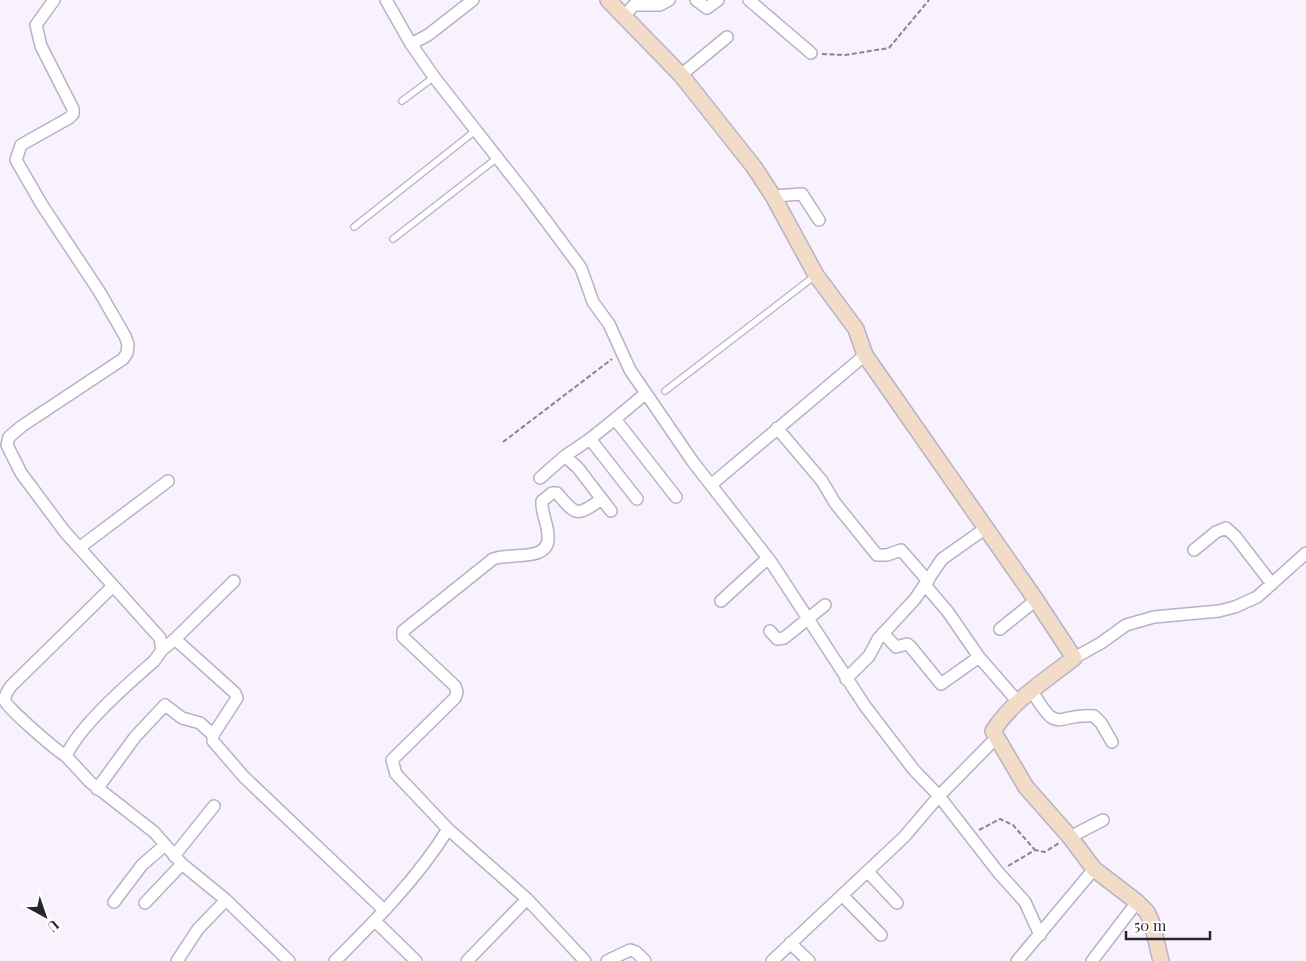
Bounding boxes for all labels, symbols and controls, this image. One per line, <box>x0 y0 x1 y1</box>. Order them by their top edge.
north arrow <box>20 891 70 941</box>
scale bar <box>1126 908 1210 940</box>
text: 50 m <box>1134 915 1167 935</box>
text: U <box>44 916 63 937</box>

